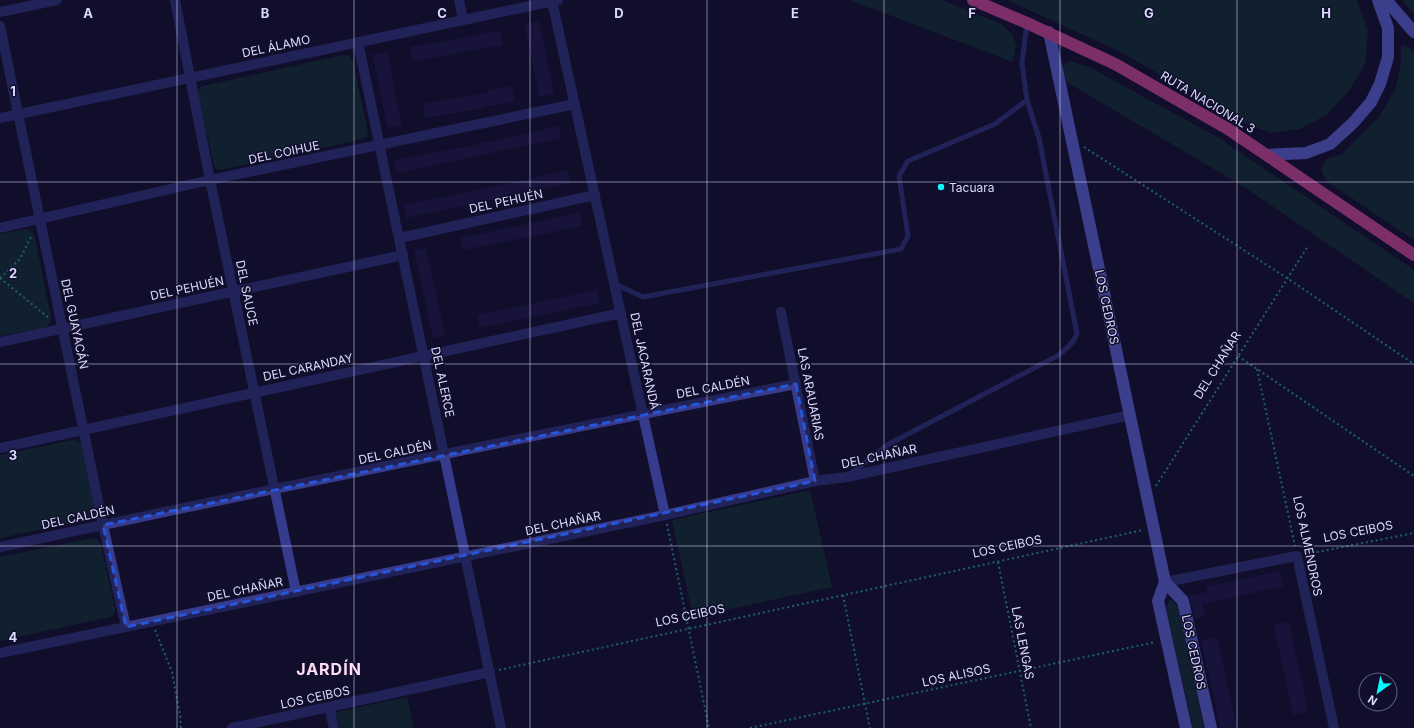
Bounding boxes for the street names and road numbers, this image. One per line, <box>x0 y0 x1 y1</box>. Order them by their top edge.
street label: DEL ÁLAMO <box>240 31 312 61</box>
street label: RUTA NACIONAL 3 <box>1158 68 1258 136</box>
street label: DEL COIHUE <box>247 137 321 167</box>
street label: DEL PEHUÉN <box>468 186 544 216</box>
street label: DEL SAUCE <box>233 259 261 327</box>
street label: LOS CEDROS <box>1092 268 1122 346</box>
street label: DEL PEHUÉN <box>149 273 225 303</box>
street label: DEL GUAYACÁN <box>58 277 92 371</box>
street label: DEL JACARANDÁ <box>627 311 663 411</box>
street label: DEL CHAÑAR <box>1190 328 1244 402</box>
street label: DEL ALERCE <box>428 345 458 419</box>
street label: LAS ARAUARIAS <box>795 346 827 442</box>
street label: DEL CARANDAY <box>262 350 354 384</box>
street label: DEL CALDÉN <box>675 373 751 401</box>
street label: DEL CALDÉN <box>357 437 433 467</box>
street label: DEL CHAÑAR <box>840 441 919 471</box>
street label: LOS ALMENDROS <box>1290 494 1326 598</box>
street label: DEL CALDÉN <box>40 502 116 532</box>
street label: DEL CHAÑAR <box>524 508 603 538</box>
street label: LOS CEIBOS <box>1322 517 1394 545</box>
street label: LOS CEIBOS <box>971 531 1043 561</box>
street label: DEL CHAÑAR <box>206 574 285 604</box>
street label: LOS CEIBOS <box>654 600 726 630</box>
street label: LAS LENGAS <box>1009 605 1037 681</box>
street label: LOS CEDROS <box>1179 613 1209 691</box>
street label: LOS ALISOS <box>920 660 992 690</box>
street label: LOS CEIBOS <box>279 682 351 712</box>

